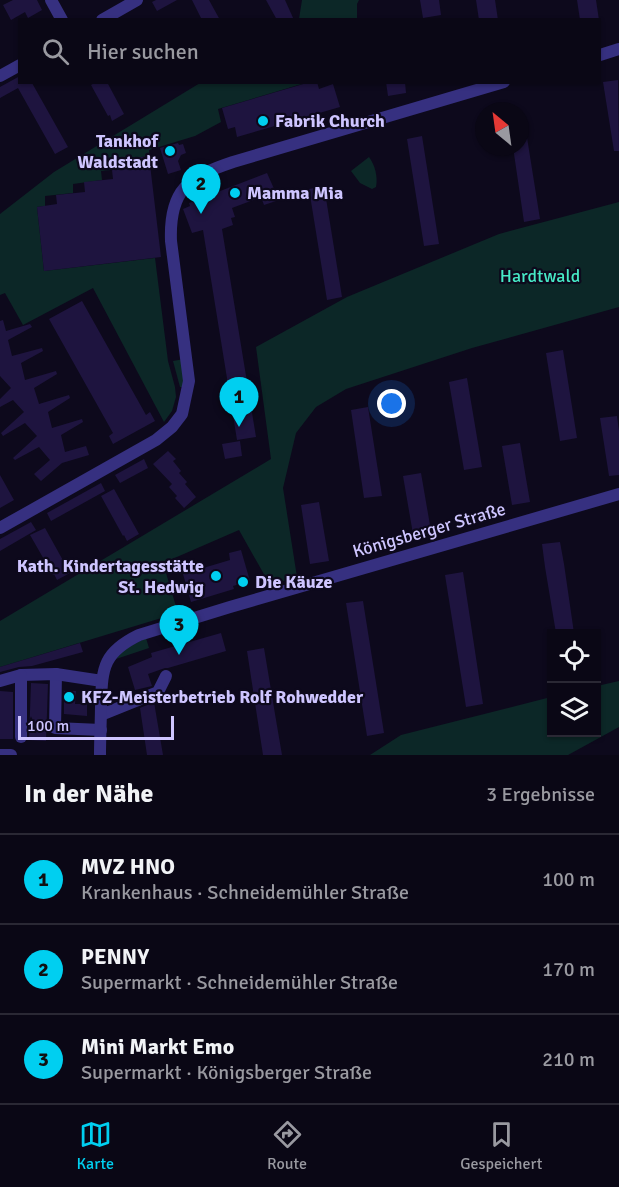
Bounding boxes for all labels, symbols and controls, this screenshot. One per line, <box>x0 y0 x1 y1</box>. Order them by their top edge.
search box <box>18 18 601 84</box>
icon: search <box>39 35 72 68</box>
text: Hier suchen <box>87 38 199 65</box>
north arrow <box>475 102 529 156</box>
place label: Fabrik Church <box>275 110 385 132</box>
marker: Fabrik Church <box>256 114 270 128</box>
place label: Tankhof Waldstadt <box>78 130 159 173</box>
marker: Tankhof Waldstadt <box>163 144 177 158</box>
pin: 2 <box>182 164 220 214</box>
place label: Mamma Mia <box>247 182 343 204</box>
marker: Mamma Mia <box>228 186 242 200</box>
park label: Hardtwald <box>500 265 580 287</box>
pin: 1 <box>220 378 258 427</box>
your location <box>377 389 406 418</box>
street label: Königsberger Straße <box>350 498 508 562</box>
place label: Kath. Kindertagesstätte St. Hedwig <box>17 555 204 598</box>
marker: Kath. Kindertagesstätte St. Hedwig <box>209 569 223 583</box>
place label: Die Käuze <box>255 571 332 593</box>
marker: Die Käuze <box>236 575 250 589</box>
pin: 3 <box>160 606 198 655</box>
map controls <box>547 629 601 737</box>
button: locate <box>547 629 601 683</box>
button: layers <box>547 683 601 737</box>
place label: KFZ-Meisterbetrieb Rolf Rohwedder <box>81 686 364 708</box>
marker: KFZ-Meisterbetrieb Rolf Rohwedder <box>62 690 76 704</box>
scale bar <box>18 713 174 740</box>
text: 100 m <box>27 716 69 736</box>
text: In der Nähe <box>24 778 154 810</box>
text: 3 Ergebnisse <box>486 782 595 807</box>
text: MVZ HNO <box>81 853 175 880</box>
text: 1 <box>38 867 49 892</box>
text: 100 m <box>542 867 595 892</box>
text: Krankenhaus · Schneidemühler Straße <box>81 880 409 905</box>
text: PENNY <box>81 943 149 970</box>
text: 2 <box>38 957 49 982</box>
text: 170 m <box>542 957 595 982</box>
text: Supermarkt · Schneidemühler Straße <box>81 970 398 995</box>
text: Mini Markt Emo <box>81 1033 234 1060</box>
text: 3 <box>38 1047 49 1072</box>
text: 210 m <box>542 1047 595 1072</box>
text: Supermarkt · Königsberger Straße <box>81 1060 372 1085</box>
tab: Karte <box>77 1118 114 1174</box>
tab: Route <box>267 1118 307 1174</box>
tab: Gespeichert <box>460 1118 542 1174</box>

